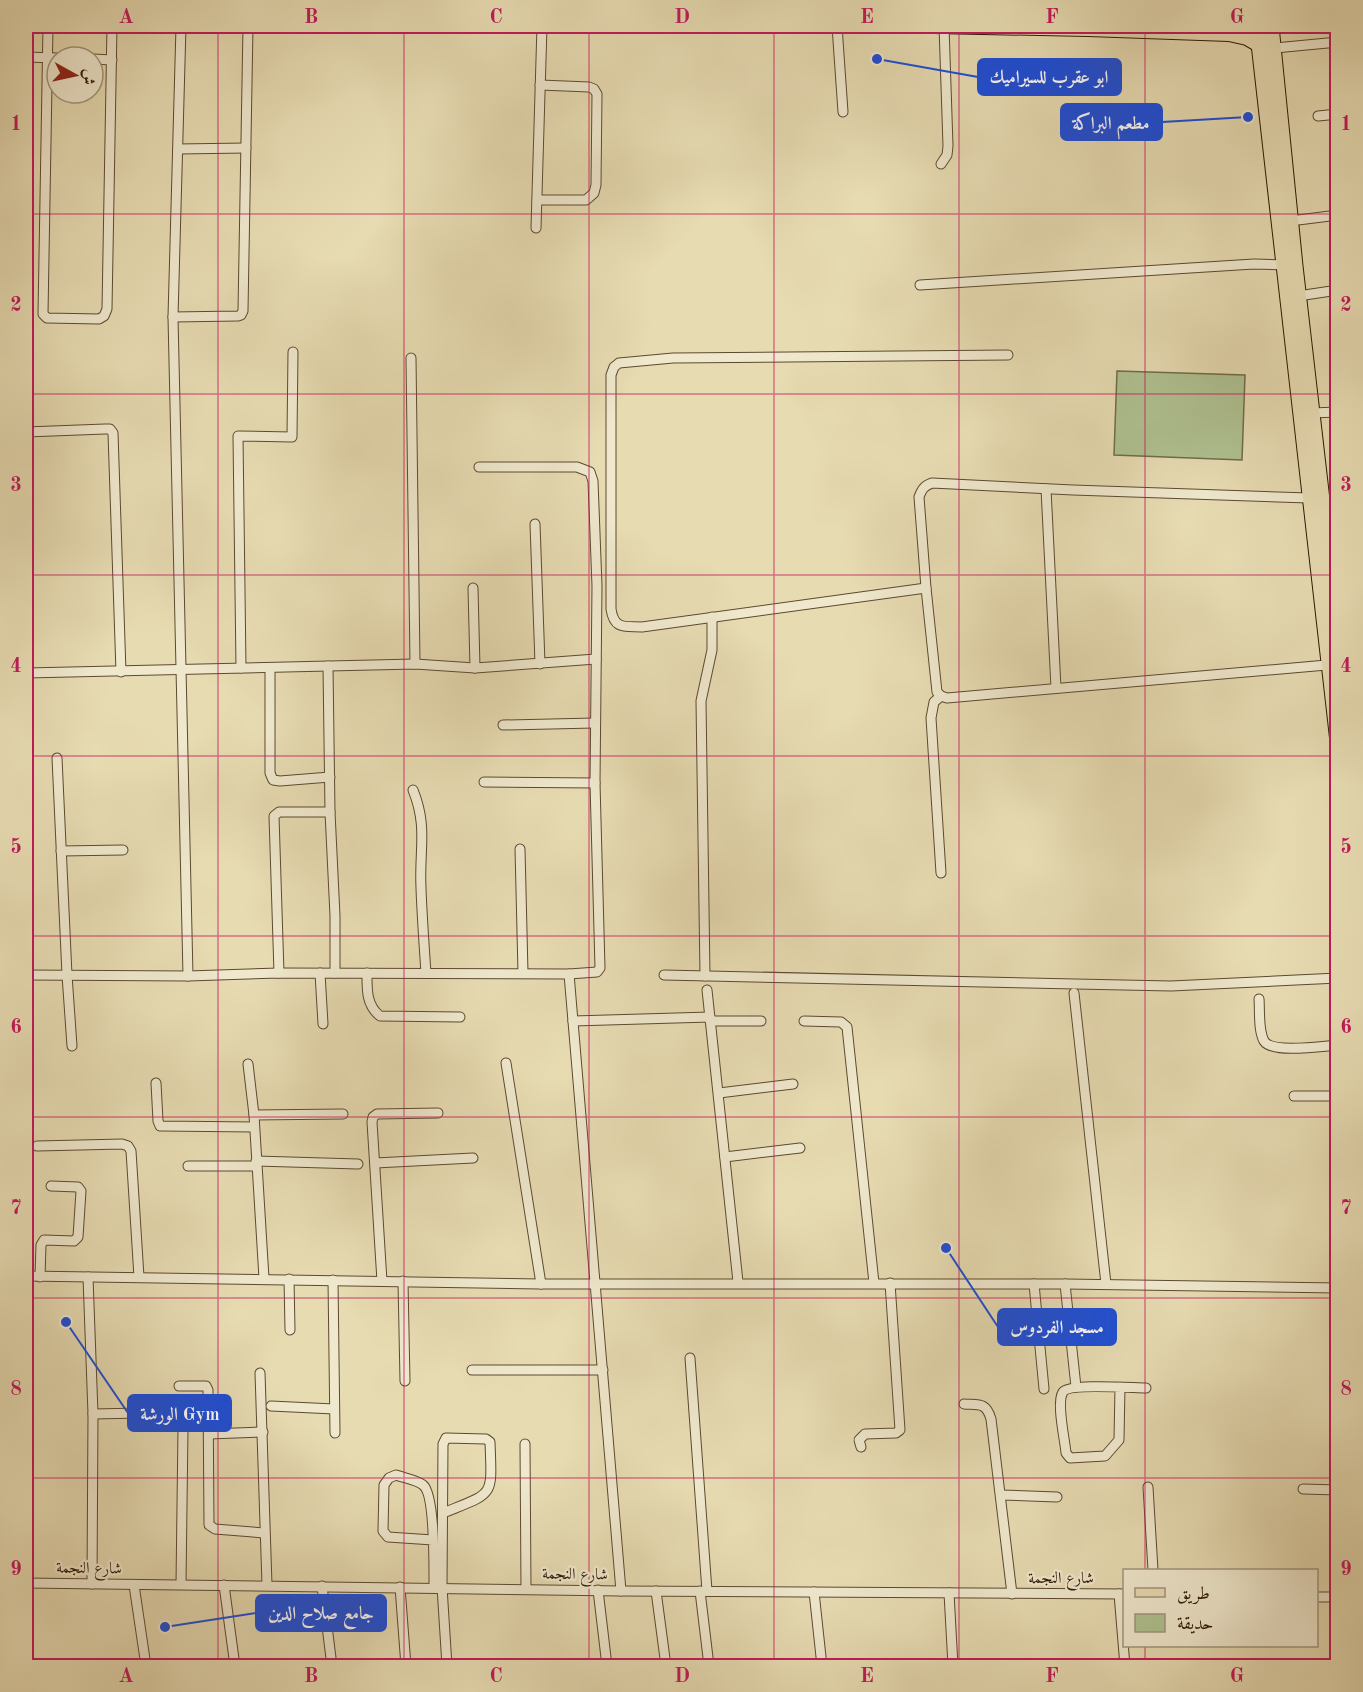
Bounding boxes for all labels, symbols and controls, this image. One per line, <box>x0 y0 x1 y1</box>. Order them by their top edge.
text: A <box>118 8 134 28</box>
text: B <box>304 8 318 28</box>
text: C <box>489 8 503 28</box>
text: D <box>674 8 690 28</box>
text: E <box>860 8 874 28</box>
text: F <box>1045 8 1059 28</box>
text: G <box>1230 8 1244 28</box>
north arrow <box>45 45 105 105</box>
callout: ابو عقرب للسيراميك <box>978 59 1121 95</box>
text: ش <box>79 68 97 86</box>
text: ابو عقرب للسيراميك <box>990 69 1108 89</box>
callout: مطعم البراكة <box>1061 104 1162 140</box>
text: مطعم البراكة <box>1072 112 1149 140</box>
text: 1 <box>10 115 22 135</box>
text: 1 <box>1340 115 1352 135</box>
text: 2 <box>10 296 22 316</box>
text: 2 <box>1340 296 1352 316</box>
text: 3 <box>10 476 22 496</box>
text: 3 <box>1340 476 1352 496</box>
text: 4 <box>10 657 22 677</box>
text: 4 <box>1340 657 1352 677</box>
text: 5 <box>10 837 22 858</box>
text: 5 <box>1340 837 1352 858</box>
text: 6 <box>10 1018 22 1038</box>
text: 6 <box>1340 1018 1352 1038</box>
text: 7 <box>10 1199 22 1219</box>
text: 7 <box>1340 1199 1352 1219</box>
callout: مسجد الفردوس <box>998 1309 1116 1345</box>
text: مسجد الفردوس <box>1010 1319 1104 1339</box>
text: 8 <box>10 1380 22 1400</box>
text: 8 <box>1340 1380 1352 1400</box>
callout: الورشة Gym <box>128 1395 231 1431</box>
text: الورشة Gym <box>140 1406 220 1425</box>
text: 9 <box>10 1560 22 1580</box>
street label: شارع النجمة <box>56 1560 122 1582</box>
text: 9 <box>1340 1560 1352 1580</box>
street label: شارع النجمة <box>542 1566 608 1588</box>
legend <box>1123 1569 1318 1647</box>
street label: شارع النجمة <box>1028 1571 1094 1591</box>
text: طريق <box>1177 1585 1210 1605</box>
callout: جامع صلاح الدين <box>256 1595 386 1631</box>
text: جامع صلاح الدين <box>268 1605 374 1630</box>
text: حديقة <box>1177 1615 1213 1634</box>
text: A <box>118 1667 134 1687</box>
text: B <box>304 1667 318 1687</box>
text: C <box>489 1667 503 1687</box>
text: D <box>674 1667 690 1687</box>
text: E <box>860 1667 874 1687</box>
text: F <box>1045 1667 1059 1687</box>
text: G <box>1230 1667 1244 1687</box>

